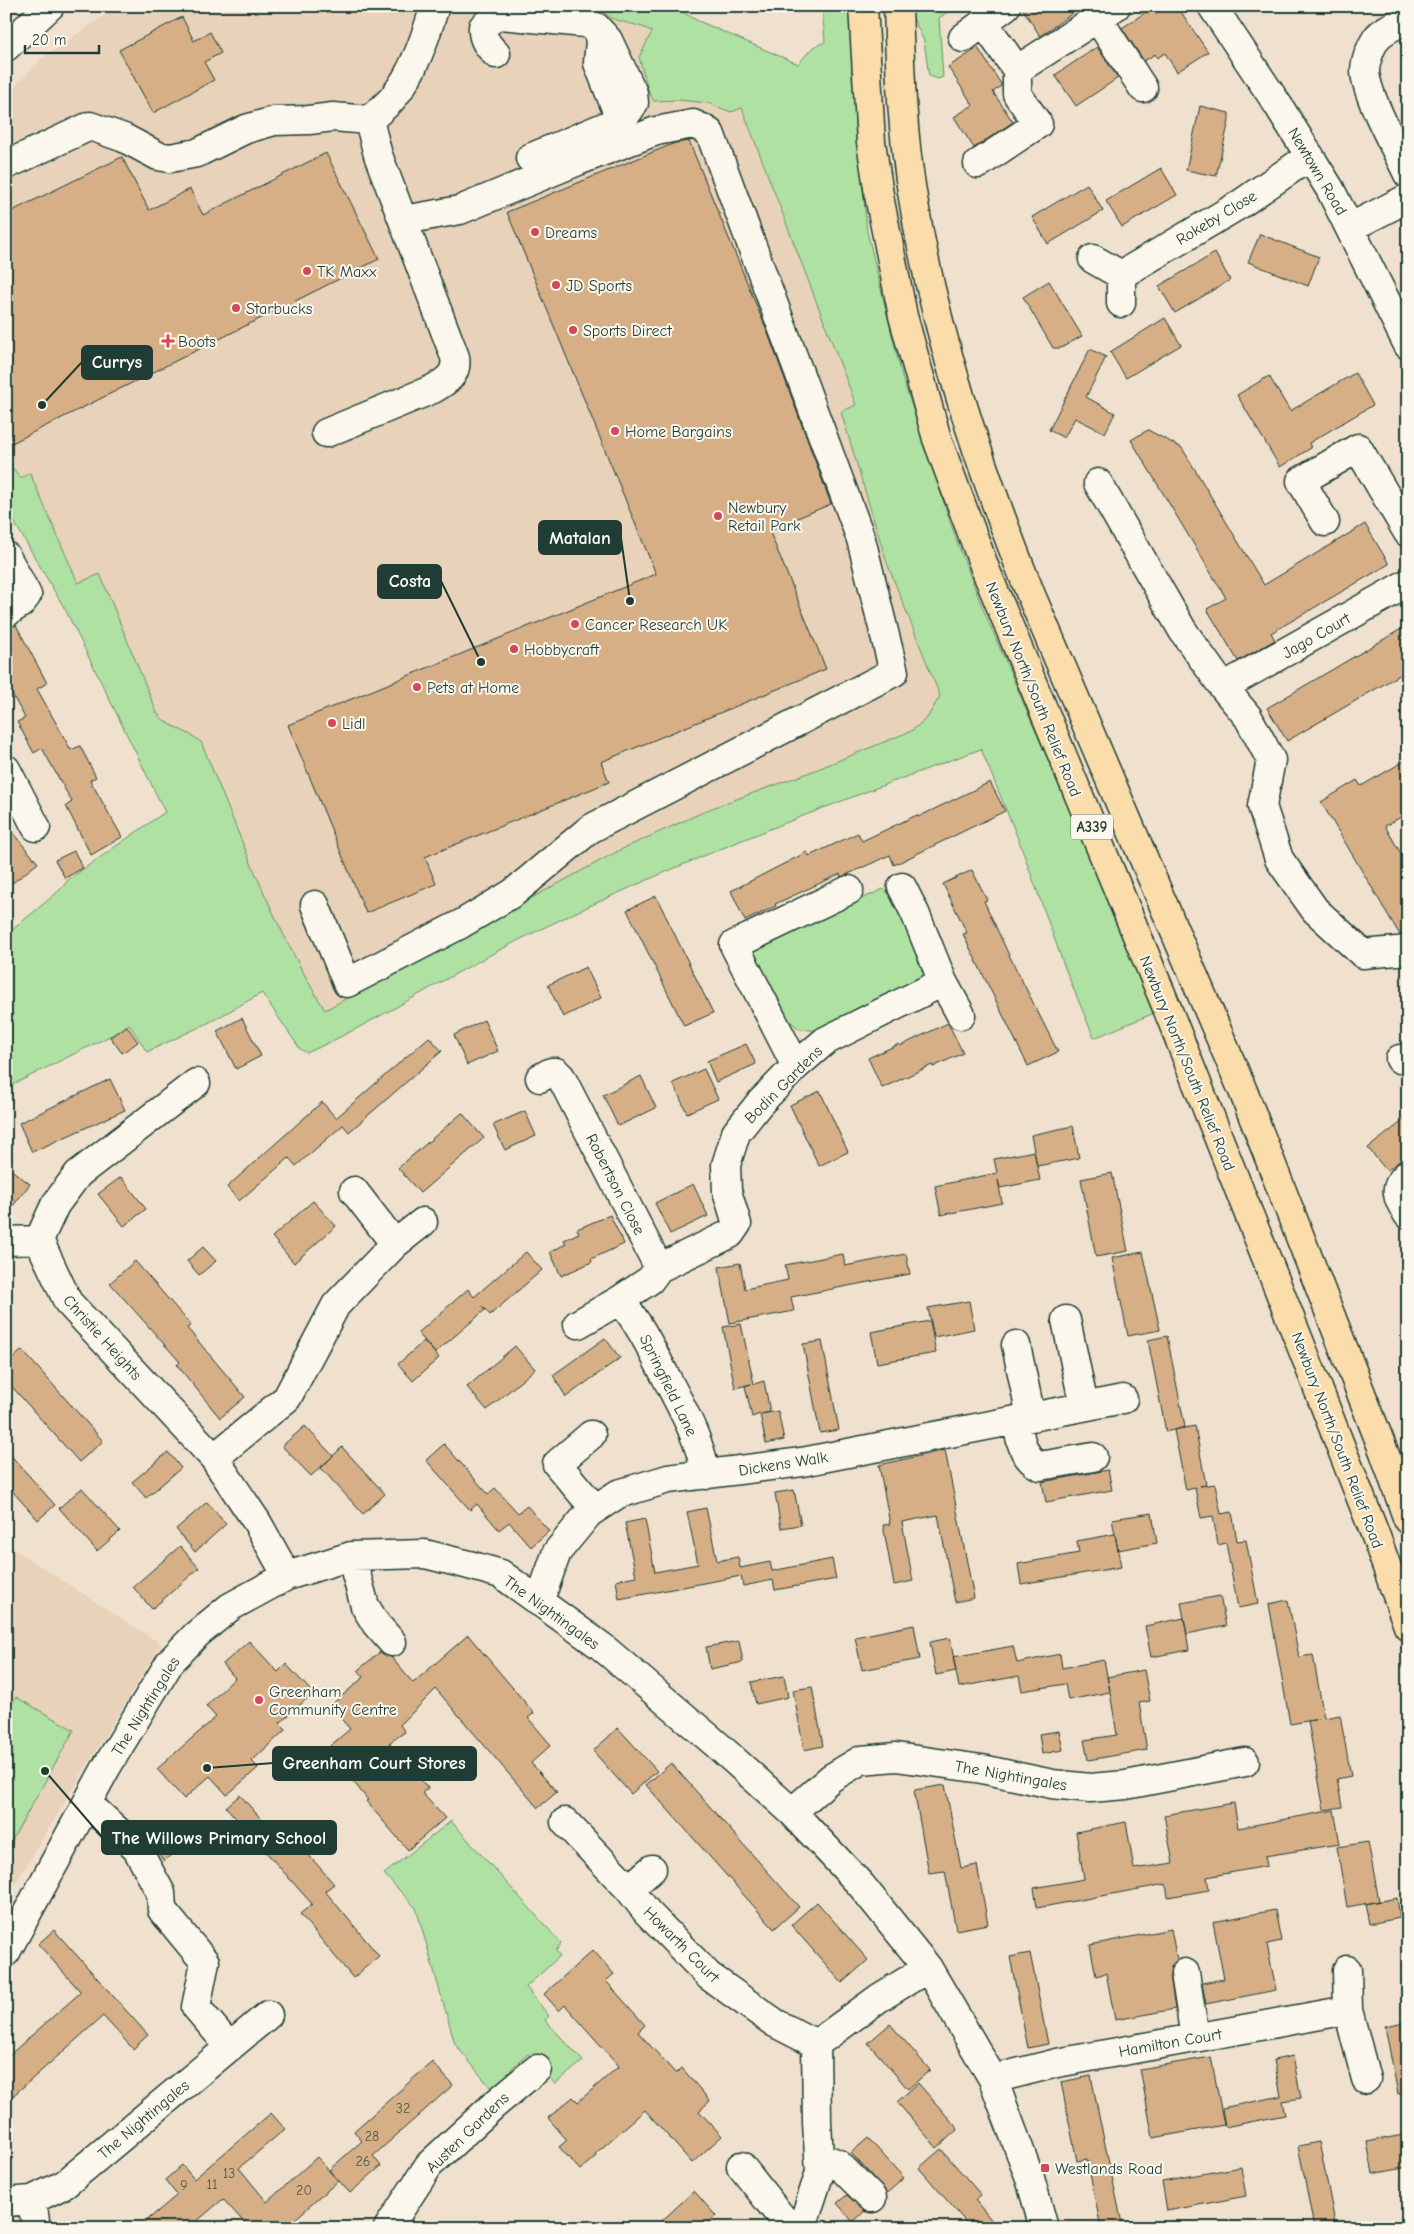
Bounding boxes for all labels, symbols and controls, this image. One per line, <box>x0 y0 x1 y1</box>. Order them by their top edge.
scale bar <box>25 22 99 54</box>
text: 20 m <box>32 31 66 49</box>
street label: Newtown Road <box>1284 125 1350 219</box>
street label: Rokeby Close <box>1173 187 1260 249</box>
place label: Dreams <box>545 224 598 242</box>
marker: Dreams <box>529 226 541 238</box>
place label: TK Maxx <box>317 263 377 281</box>
marker: TK Maxx <box>301 265 313 277</box>
place label: JD Sports <box>566 277 632 295</box>
marker: JD Sports <box>550 279 562 291</box>
place label: Starbucks <box>246 300 313 318</box>
marker: Starbucks <box>230 302 242 314</box>
place label: Sports Direct <box>583 322 672 340</box>
marker: Sports Direct <box>567 324 579 336</box>
place label: Boots <box>178 333 216 351</box>
marker: Boots <box>162 335 174 347</box>
callout: Currys <box>82 346 152 379</box>
text: Currys <box>92 352 143 373</box>
place label: Home Bargains <box>625 423 732 441</box>
marker: Home Bargains <box>609 425 621 437</box>
place label: Newbury Retail Park <box>728 499 801 535</box>
marker: Newbury Retail Park <box>712 510 724 522</box>
callout: Matalan <box>539 521 621 554</box>
text: Matalan <box>549 528 611 549</box>
callout: Costa <box>378 565 441 598</box>
text: Costa <box>389 571 431 592</box>
street label: Newbury North/South Relief Road <box>982 579 1085 799</box>
street label: Jago Court <box>1279 609 1354 662</box>
place label: Cancer Research UK <box>585 616 727 634</box>
marker: Cancer Research UK <box>569 618 581 630</box>
place label: Hobbycraft <box>524 641 599 659</box>
marker: Hobbycraft <box>508 643 520 655</box>
place label: Pets at Home <box>427 679 519 697</box>
marker: Pets at Home <box>411 681 423 693</box>
place label: Lidl <box>342 715 366 733</box>
marker: Lidl <box>326 717 338 729</box>
road number: A339 <box>1071 814 1113 840</box>
street label: Newbury North/South Relief Road <box>1136 953 1239 1173</box>
street label: Bodin Gardens <box>741 1042 826 1127</box>
street label: Robertson Close <box>582 1131 648 1238</box>
street label: Christie Heights <box>59 1291 145 1384</box>
street label: Newbury North/South Relief Road <box>1287 1330 1387 1551</box>
street label: Springfield Lane <box>636 1332 701 1439</box>
street label: Dickens Walk <box>737 1448 829 1480</box>
street label: The Nightingales <box>500 1572 603 1654</box>
street label: The Nightingales <box>108 1653 184 1759</box>
place label: Greenham Community Centre <box>269 1683 397 1719</box>
marker: Greenham Community Centre <box>253 1694 265 1706</box>
callout: Greenham Court Stores <box>273 1747 476 1780</box>
text: Greenham Court Stores <box>282 1753 466 1774</box>
street label: The Nightingales <box>953 1757 1069 1795</box>
callout: The Willows Primary School <box>102 1821 336 1854</box>
text: The Willows Primary School <box>112 1828 326 1849</box>
street label: Howarth Court <box>640 1903 723 1987</box>
street label: Hamilton Court <box>1117 2025 1224 2061</box>
street label: The Nightingales <box>94 2076 193 2163</box>
street label: Austen Gardens <box>423 2088 513 2177</box>
house number: 32 <box>396 2100 410 2117</box>
house number: 28 <box>365 2128 379 2145</box>
house number: 26 <box>356 2153 370 2170</box>
place label: Westlands Road <box>1055 2160 1163 2178</box>
marker: Westlands Road <box>1039 2162 1051 2174</box>
house number: 13 <box>223 2165 235 2182</box>
house number: 11 <box>206 2176 218 2193</box>
house number: 9 <box>180 2177 188 2194</box>
house number: 20 <box>296 2182 312 2199</box>

